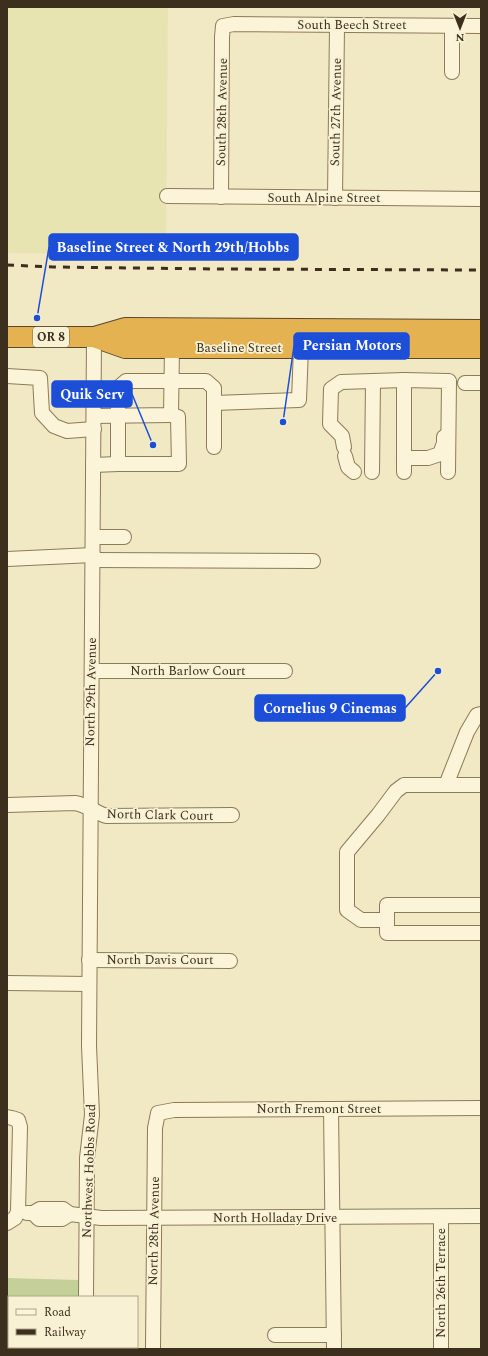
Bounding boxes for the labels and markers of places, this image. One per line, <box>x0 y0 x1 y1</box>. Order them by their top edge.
callout: Baseline Street & North 29th/Hobbs <box>49 234 298 260</box>
callout: Persian Motors <box>294 333 409 359</box>
callout: Quik Serv <box>52 381 132 407</box>
callout: Cornelius 9 Cinemas <box>255 695 405 721</box>

